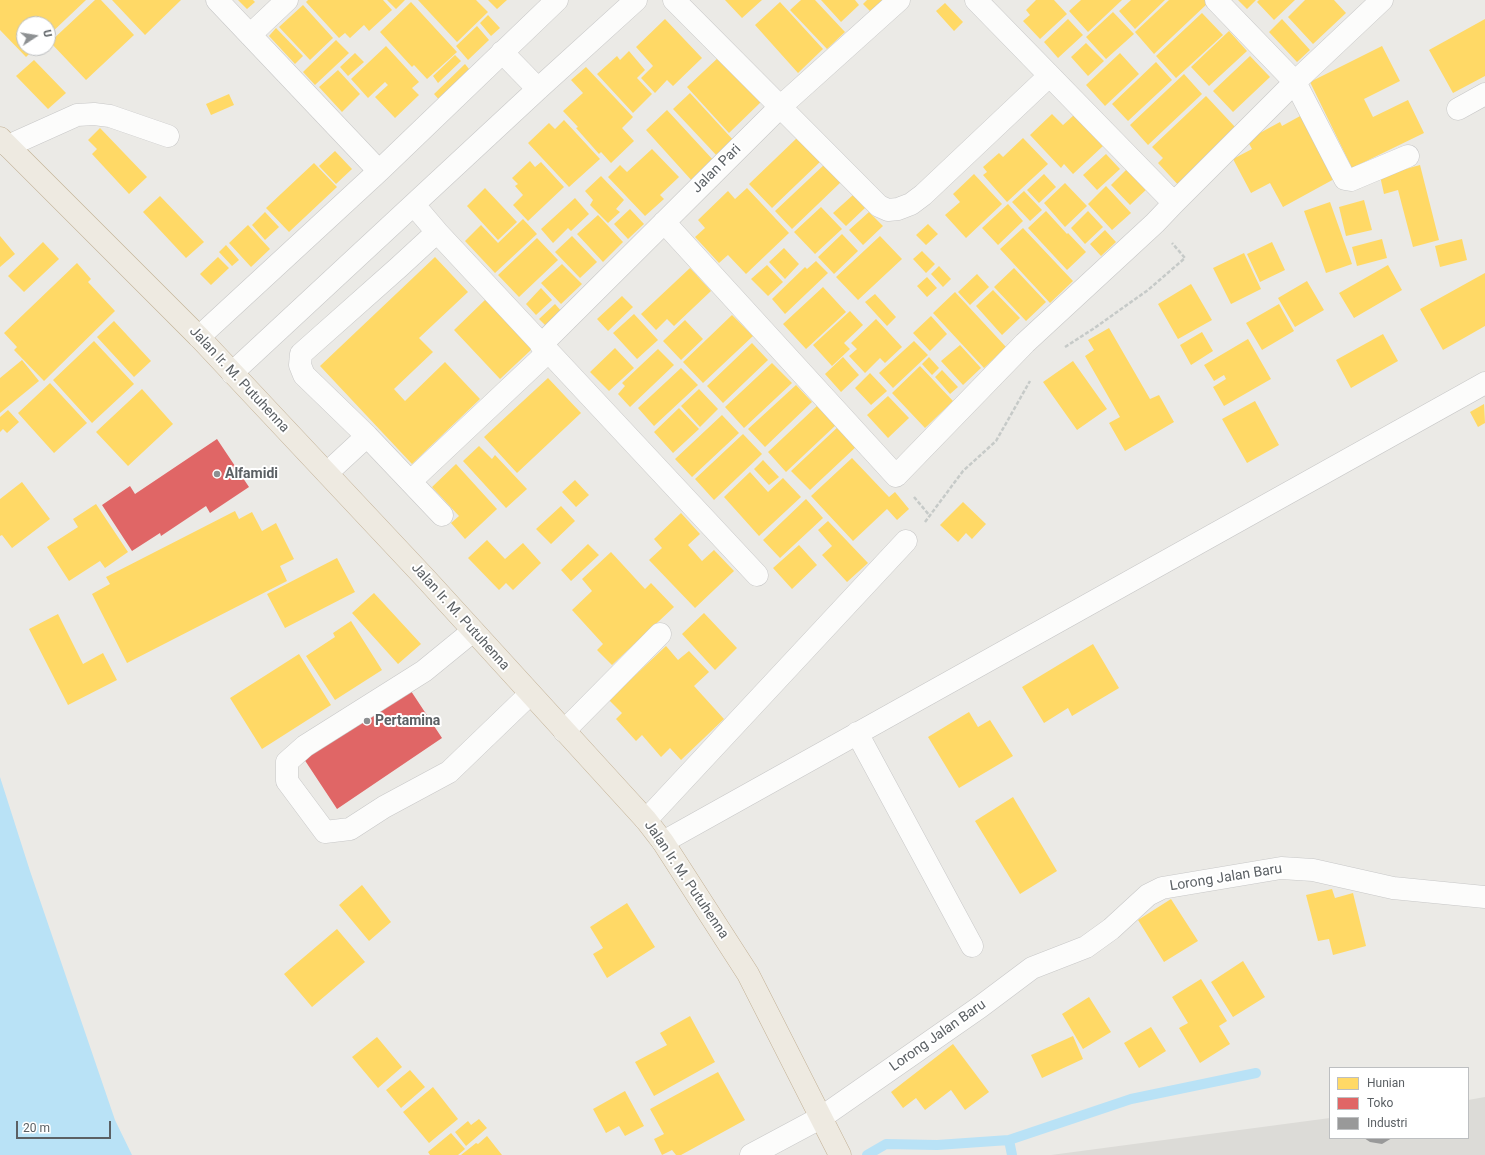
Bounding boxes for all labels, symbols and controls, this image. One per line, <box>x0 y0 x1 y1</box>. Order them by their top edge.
north arrow <box>16 16 56 56</box>
text: U <box>40 29 54 39</box>
street label: Jalan Pari <box>689 141 745 197</box>
street label: Jalan Ir. M. Putuhenna <box>185 323 293 437</box>
place label: Alfamidi <box>225 466 278 482</box>
marker: Alfamidi <box>212 469 222 479</box>
street label: Jalan Ir. M. Putuhenna <box>407 560 513 674</box>
place label: Pertamina <box>375 713 440 729</box>
marker: Pertamina <box>362 716 372 726</box>
street label: Jalan Ir. M. Putuhenna <box>640 818 732 942</box>
street label: Lorong Jalan Baru <box>1169 861 1283 895</box>
street label: Lorong Jalan Baru <box>887 997 989 1075</box>
legend <box>1329 1067 1469 1139</box>
text: Hunian <box>1367 1076 1405 1090</box>
text: Toko <box>1367 1096 1393 1110</box>
scale bar <box>18 1113 113 1139</box>
text: Industri <box>1367 1116 1407 1130</box>
text: 20 m <box>23 1121 50 1135</box>

